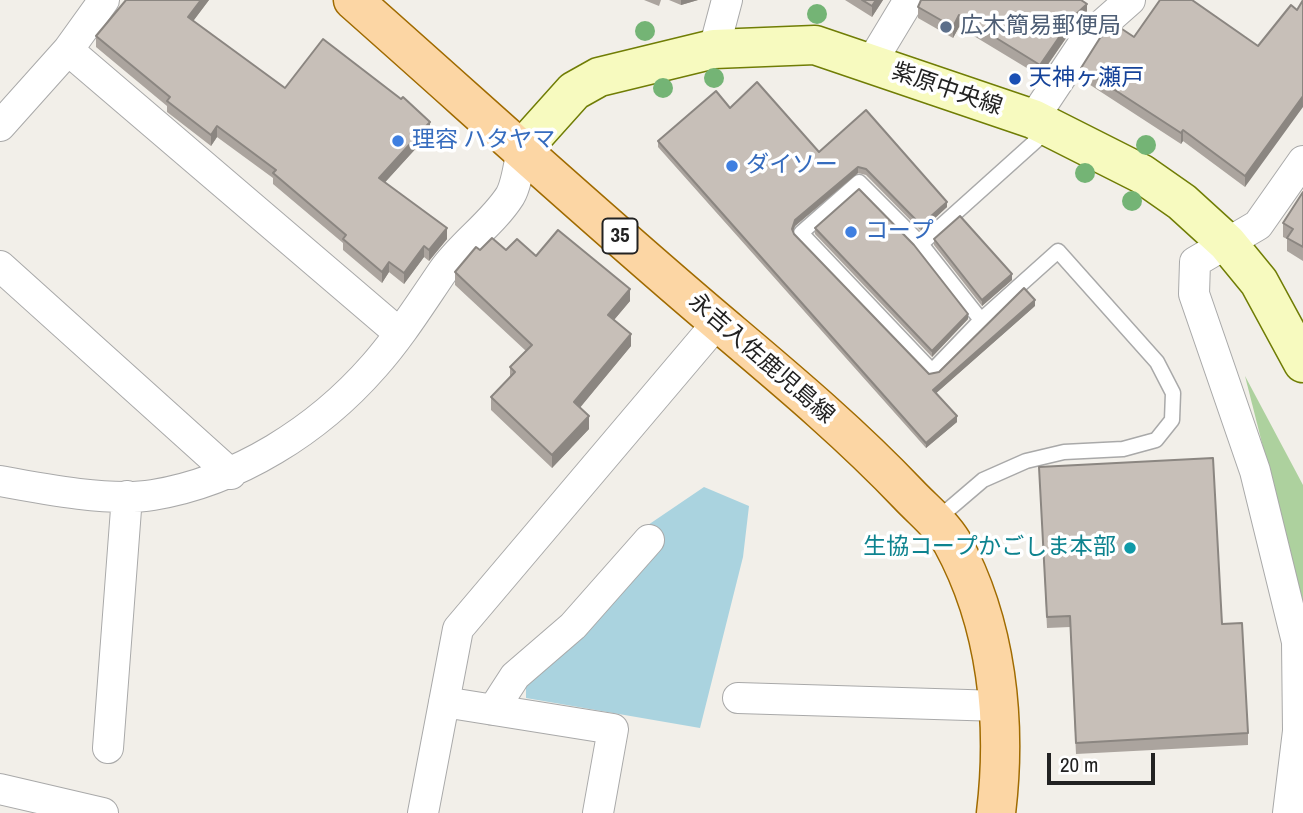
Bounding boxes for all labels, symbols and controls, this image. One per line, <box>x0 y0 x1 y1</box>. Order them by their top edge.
place label: 広木簡易郵便局 <box>960 13 1121 41</box>
marker: 広木簡易郵便局 <box>938 19 954 35</box>
street label: 紫原中央線 <box>888 58 1006 122</box>
place label: 天神ヶ瀬戸 <box>1029 65 1144 93</box>
marker: 天神ヶ瀬戸 <box>1007 71 1023 87</box>
place label: 理容 ハタヤマ <box>412 127 555 155</box>
marker: 理容 ハタヤマ <box>390 133 406 149</box>
place label: ダイソー <box>746 152 838 180</box>
marker: ダイソー <box>724 158 740 174</box>
road number: 35 <box>602 218 638 254</box>
place label: コープ <box>865 218 934 246</box>
marker: コープ <box>843 224 859 240</box>
street label: 永吉入佐鹿児島線 <box>683 288 839 430</box>
place label: 生協コープかごしま本部 <box>863 534 1116 562</box>
marker: 生協コープかごしま本部 <box>1122 540 1138 556</box>
scale bar <box>1051 740 1160 784</box>
text: 20 m <box>1060 750 1098 779</box>

